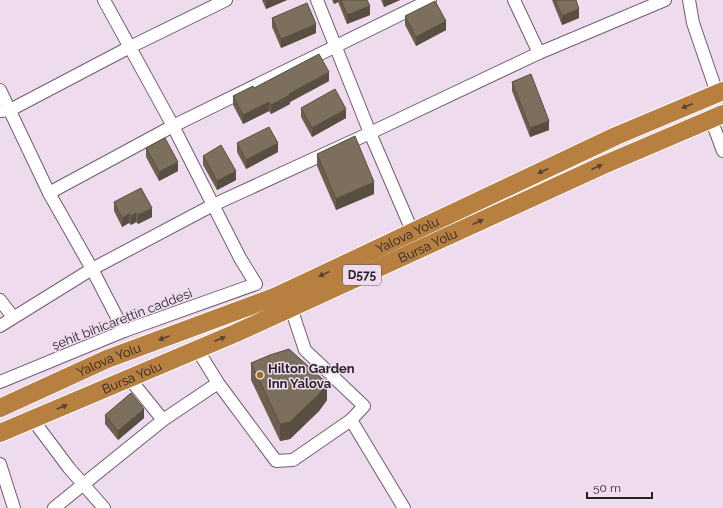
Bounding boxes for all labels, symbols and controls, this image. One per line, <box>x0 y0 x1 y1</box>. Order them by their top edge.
one-way arrow <box>682 103 693 109</box>
one-way arrow <box>591 164 603 170</box>
one-way arrow <box>537 168 549 174</box>
street label: Yalova Yolu <box>373 213 441 256</box>
one-way arrow <box>473 218 485 224</box>
street label: Bursa Yolu <box>396 225 460 265</box>
road number: D575 <box>343 265 381 285</box>
one-way arrow <box>319 271 330 277</box>
street label: şehit bihicarettin caddesi <box>50 285 194 353</box>
one-way arrow <box>158 335 170 341</box>
one-way arrow <box>215 336 227 342</box>
street label: Yalova Yolu <box>74 340 143 380</box>
street label: Bursa Yolu <box>99 358 164 397</box>
place label: Hilton Garden Inn Yalova <box>268 361 355 391</box>
marker: Hilton Garden Inn Yalova <box>255 370 265 380</box>
one-way arrow <box>56 404 67 410</box>
scale bar <box>587 474 652 500</box>
text: 50 m <box>593 481 621 495</box>

